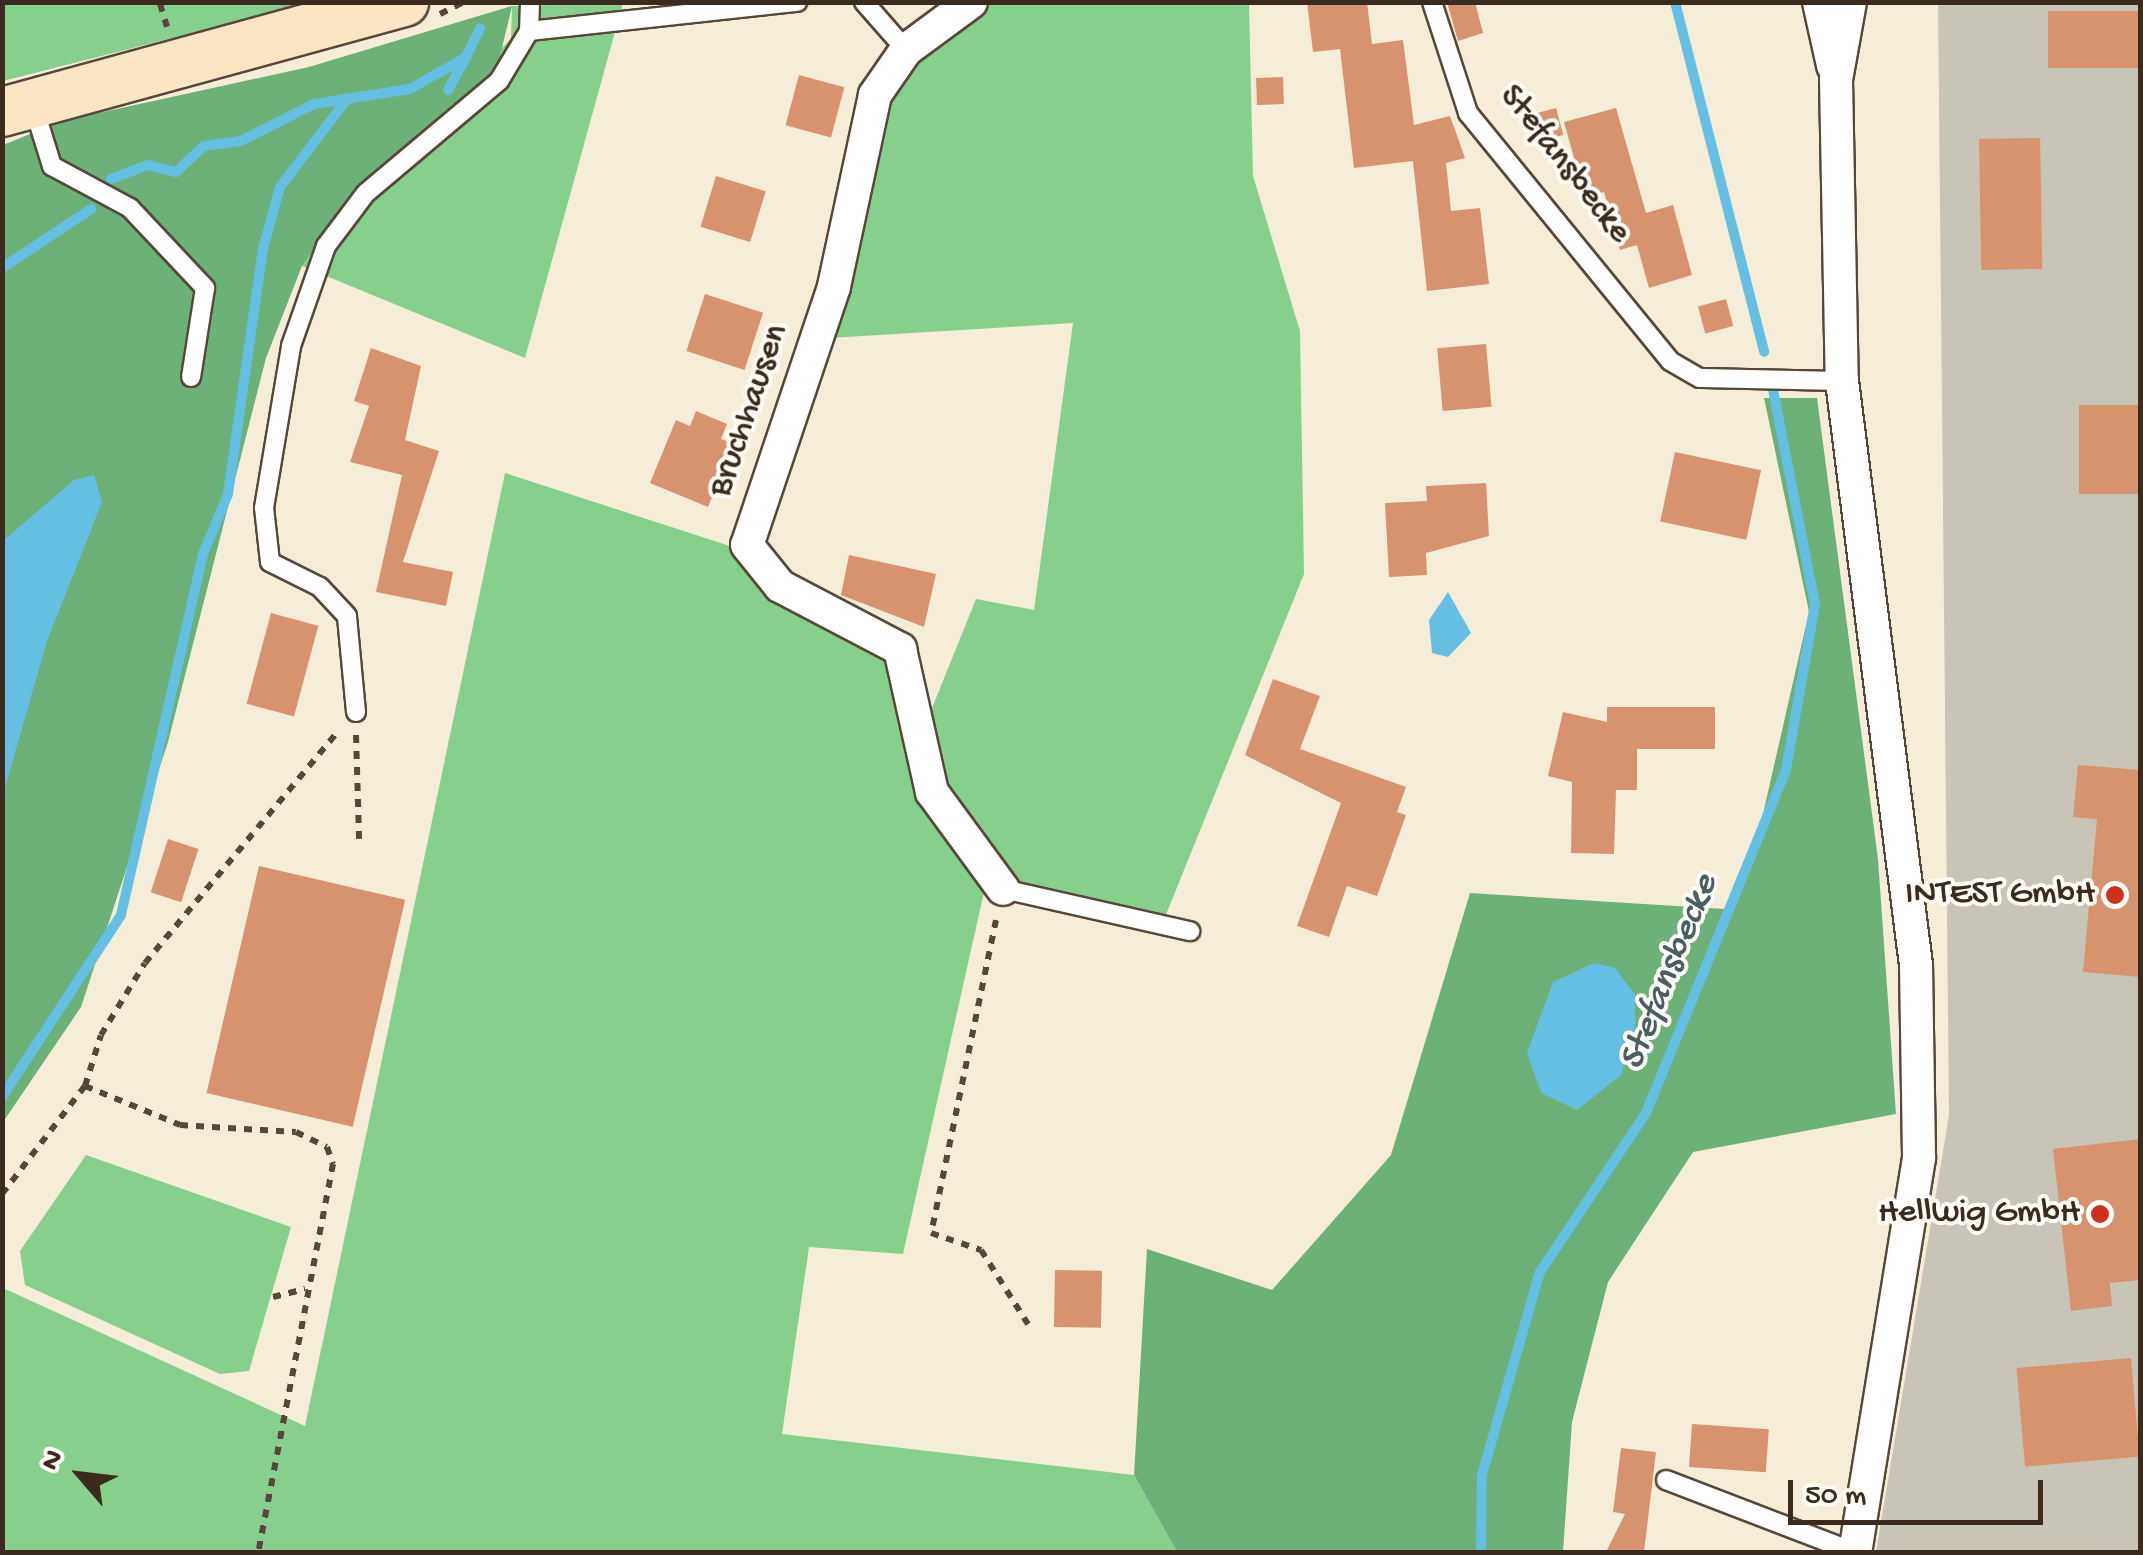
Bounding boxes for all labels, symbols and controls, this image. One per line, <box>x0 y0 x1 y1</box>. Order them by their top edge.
street label: Stefansbecke <box>1489 77 1639 253</box>
street label: Bruchhausen <box>701 319 799 503</box>
water label: Stefansbecke <box>1611 869 1731 1077</box>
place label: INTEST GmbH <box>1905 874 2095 916</box>
marker: INTEST GmbH <box>2104 884 2126 906</box>
place label: Hellwig GmbH <box>1878 1193 2080 1235</box>
marker: Hellwig GmbH <box>2089 1203 2111 1225</box>
north arrow <box>30 1425 130 1525</box>
text: N <box>34 1445 72 1476</box>
scale bar <box>1793 1460 2048 1522</box>
text: 50 m <box>1805 1480 1866 1515</box>

